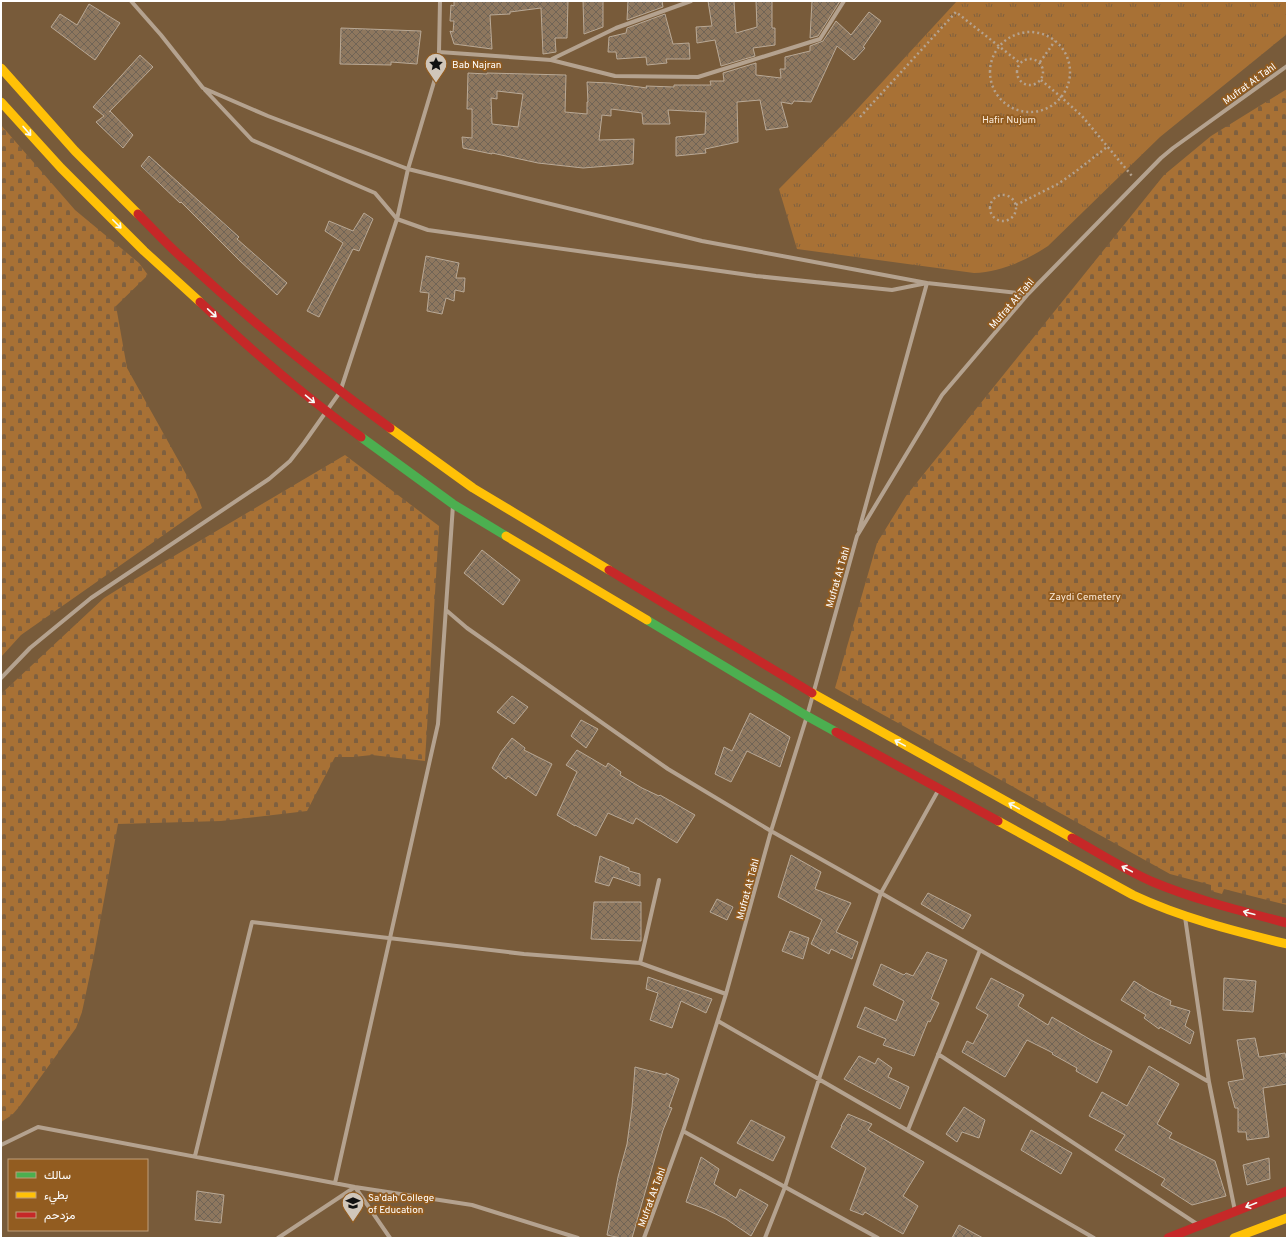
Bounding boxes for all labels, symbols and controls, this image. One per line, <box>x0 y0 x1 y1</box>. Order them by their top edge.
place icon: Bab Najran <box>423 51 449 84</box>
place label: Bab Najran <box>452 59 501 72</box>
street label: Mufrat At Tahl <box>1221 61 1279 108</box>
park label: Hafir Nujum <box>982 114 1036 127</box>
one-way arrow <box>22 126 31 136</box>
one-way arrow <box>112 219 122 229</box>
street label: Mufrat At Tahl <box>987 276 1038 332</box>
one-way arrow <box>207 309 217 318</box>
one-way arrow <box>305 394 315 403</box>
street label: Mufrat At Tahl <box>824 546 853 609</box>
park label: Zaydi Cemetery <box>1049 591 1121 604</box>
one-way arrow <box>894 738 906 746</box>
one-way arrow <box>1008 801 1020 809</box>
street label: Mufrat At Tahl <box>734 857 763 921</box>
one-way arrow <box>1121 865 1133 872</box>
one-way arrow <box>1243 909 1256 916</box>
legend <box>8 1159 148 1231</box>
street label: Mufrat At Tahl <box>636 1166 669 1229</box>
text: سالك <box>44 1168 71 1184</box>
text: بطيء <box>44 1188 68 1205</box>
school or university icon: Sa'dah College of Education <box>340 1190 366 1223</box>
place label: Sa'dah College of Education <box>368 1192 434 1217</box>
one-way arrow <box>1245 1201 1257 1209</box>
text: مزدحم <box>44 1208 75 1224</box>

